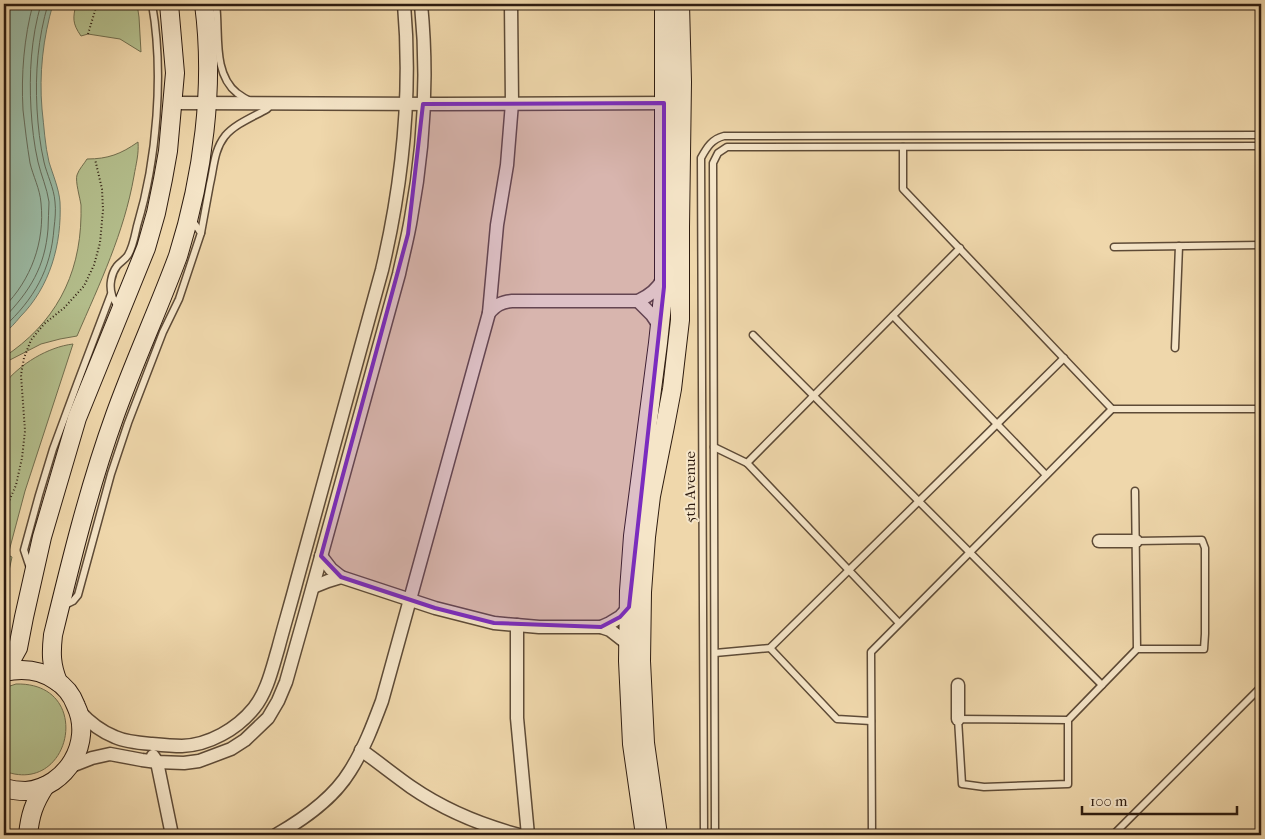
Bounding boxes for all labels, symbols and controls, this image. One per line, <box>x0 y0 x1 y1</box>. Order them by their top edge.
street label: 5th Avenue <box>681 450 699 523</box>
scale bar <box>1082 784 1238 816</box>
text: 100 m <box>1090 792 1128 810</box>

